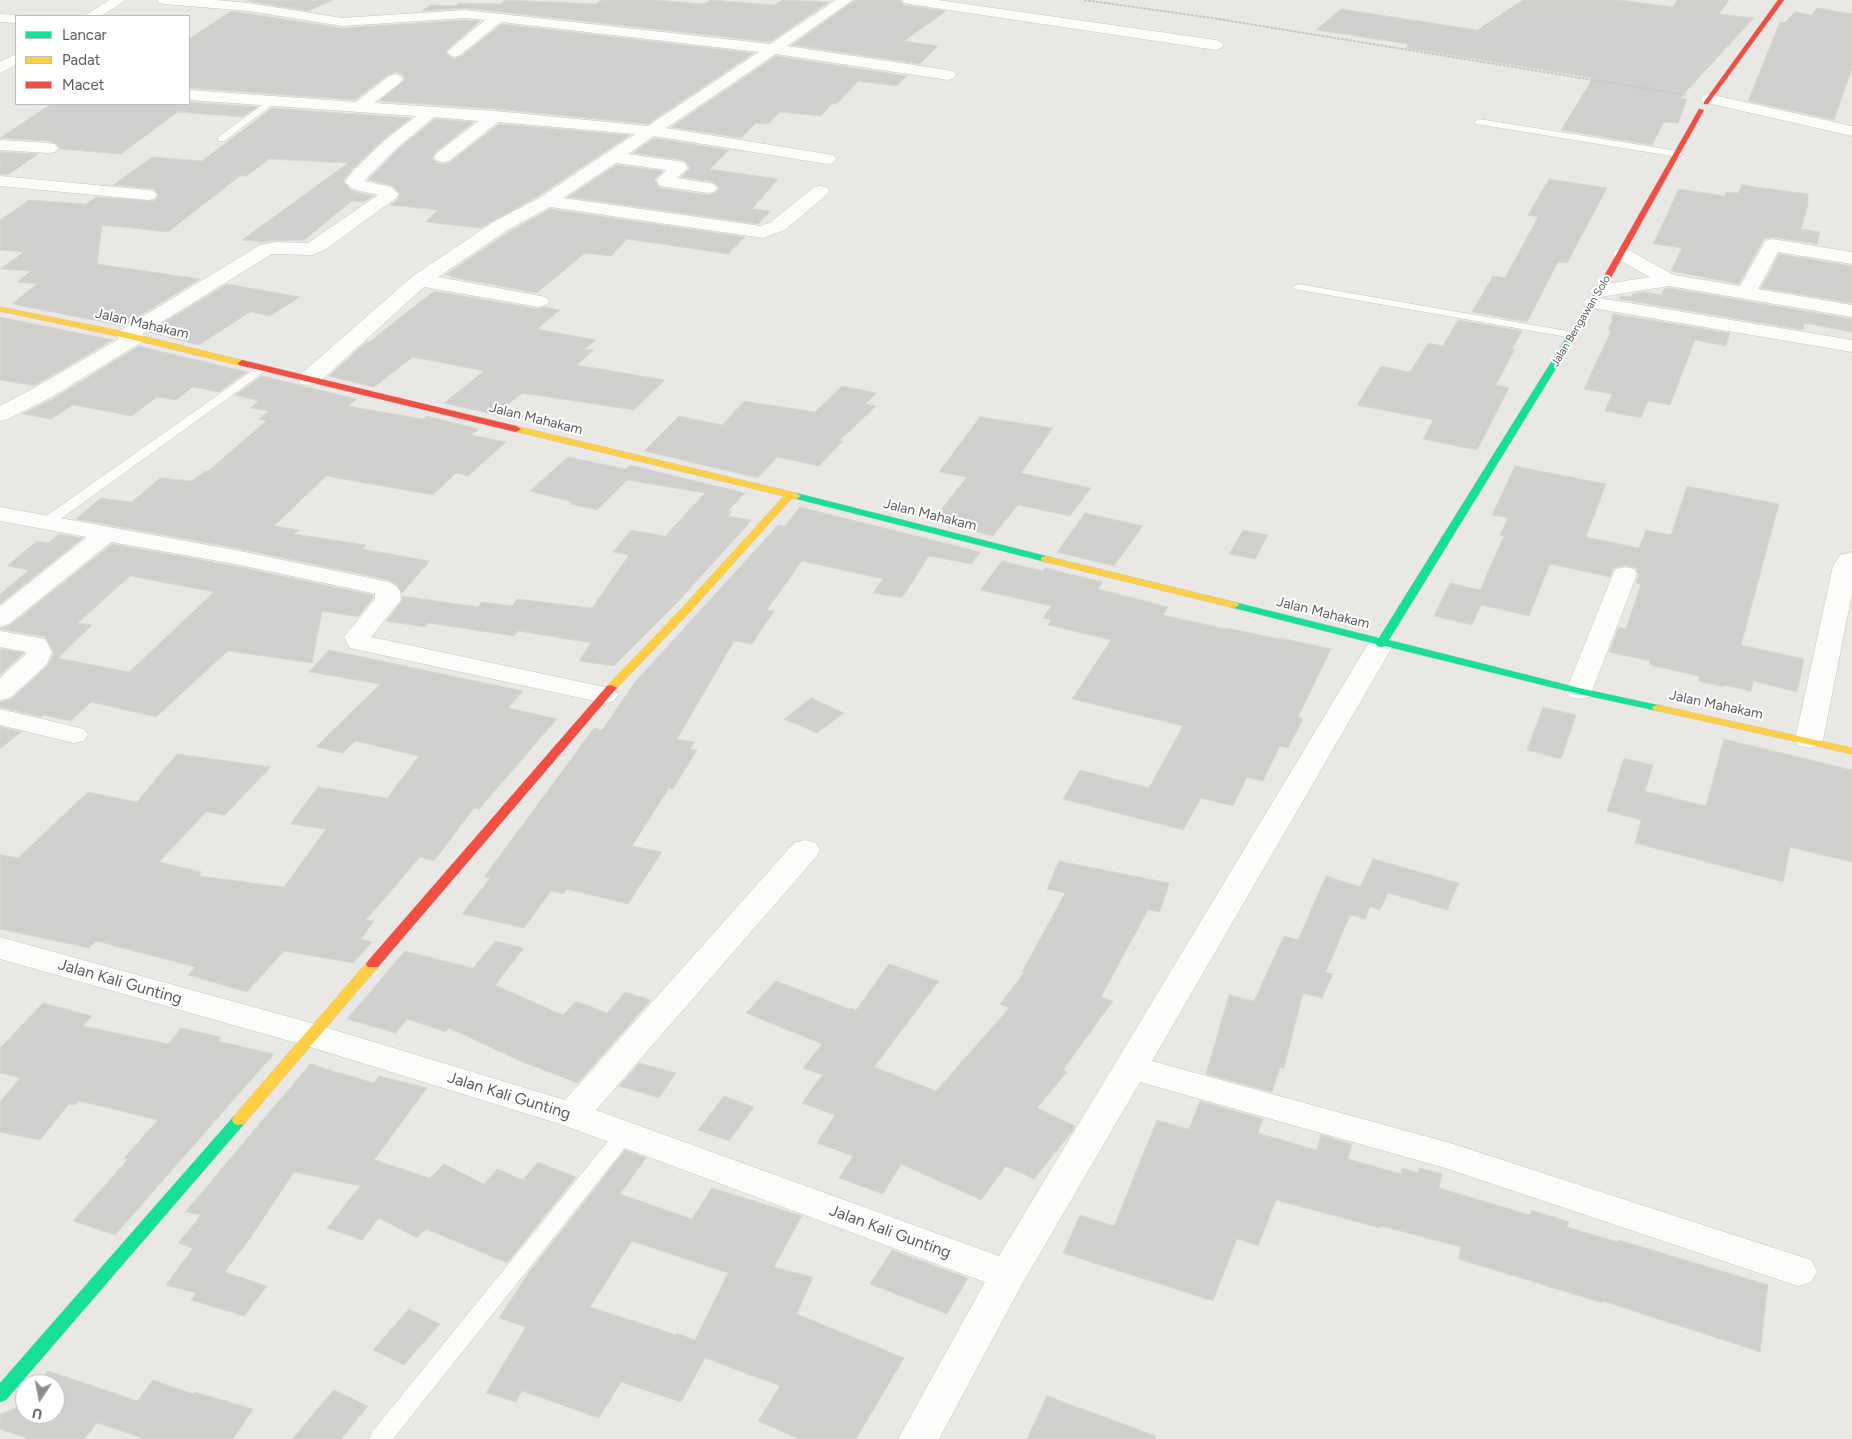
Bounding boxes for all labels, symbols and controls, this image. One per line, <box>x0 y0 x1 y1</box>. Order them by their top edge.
legend <box>15 15 190 105</box>
text: Lancar <box>62 26 107 44</box>
text: Padat <box>62 51 100 69</box>
text: Macet <box>62 76 104 94</box>
street label: Jalan Bengawan Solo <box>1549 273 1613 369</box>
street label: Jalan Mahakam <box>94 305 190 343</box>
street label: Jalan Mahakam <box>488 399 584 439</box>
street label: Jalan Mahakam <box>882 495 978 535</box>
street label: Jalan Mahakam <box>1275 593 1371 633</box>
street label: Jalan Mahakam <box>1668 687 1764 723</box>
street label: Jalan Kali Gunting <box>56 955 184 1009</box>
street label: Jalan Kali Gunting <box>445 1068 573 1124</box>
street label: Jalan Kali Gunting <box>827 1201 953 1263</box>
north arrow <box>15 1374 65 1424</box>
text: U <box>31 1404 44 1423</box>

